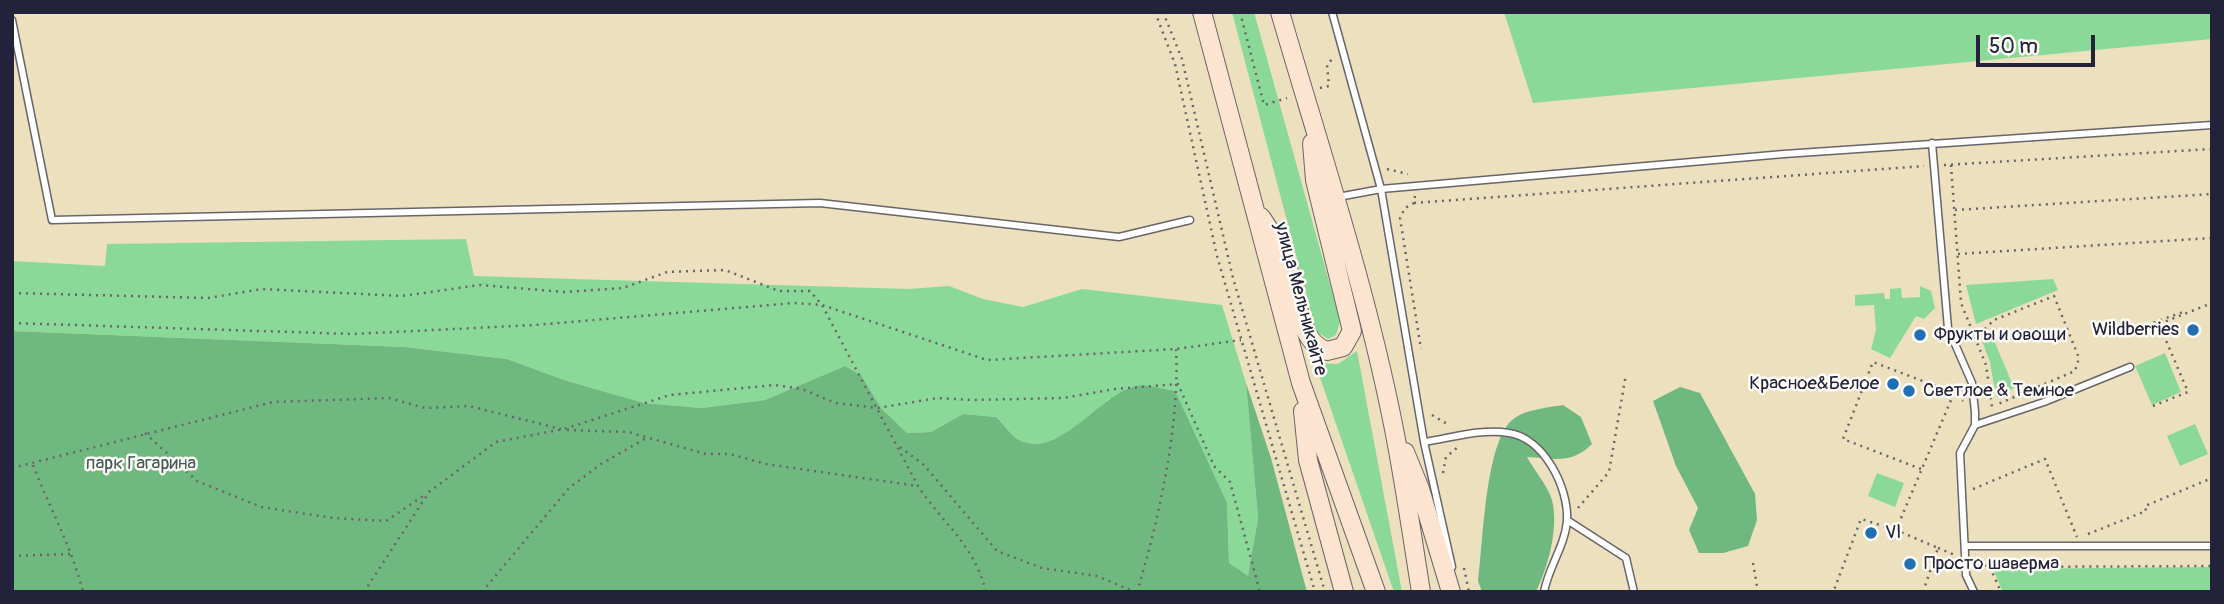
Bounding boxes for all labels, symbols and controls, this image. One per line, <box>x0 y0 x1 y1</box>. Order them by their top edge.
scale bar <box>1979 21 2098 65</box>
text: 50 m <box>1989 33 2038 60</box>
street label: улица Мельникайте <box>1269 220 1331 378</box>
place label: Wildberries <box>2092 319 2179 341</box>
marker: Wildberries <box>2185 322 2201 338</box>
place label: Фрукты и овощи <box>1934 324 2066 346</box>
marker: Фрукты и овощи <box>1912 327 1928 343</box>
place label: Красное&Белое <box>1749 373 1879 395</box>
marker: Красное&Белое <box>1885 376 1901 392</box>
place label: Светлое & Темное <box>1923 380 2074 402</box>
marker: Светлое & Темное <box>1901 383 1917 399</box>
park label: парк Гагарина <box>86 453 196 475</box>
place label: Vl <box>1885 522 1901 544</box>
marker: Vl <box>1863 525 1879 541</box>
place label: Просто шаверма <box>1924 553 2059 575</box>
marker: Просто шаверма <box>1902 556 1918 572</box>

